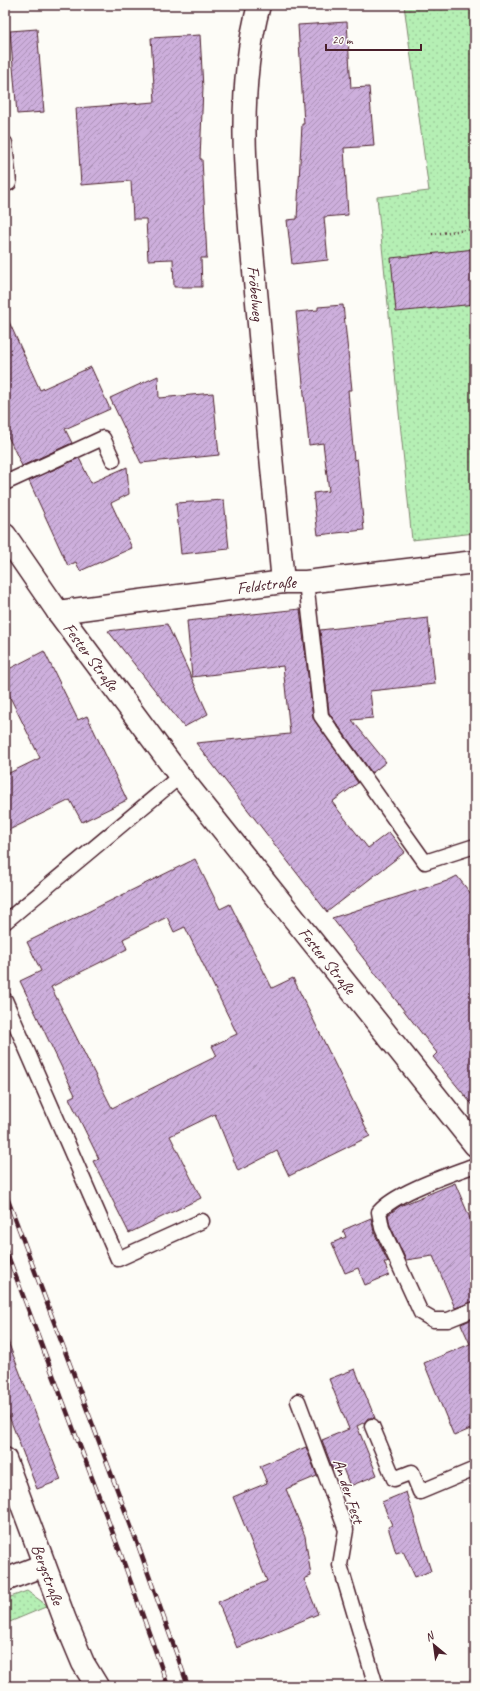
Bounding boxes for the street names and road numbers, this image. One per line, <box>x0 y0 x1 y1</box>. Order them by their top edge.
street label: Fröbelweg <box>243 265 269 323</box>
street label: Feldstraße <box>235 572 297 599</box>
street label: Fester Straße <box>58 619 124 696</box>
street label: Fester Straße <box>294 923 361 1000</box>
street label: An der Fest <box>328 1456 370 1528</box>
street label: Bergstraße <box>27 1541 69 1609</box>

